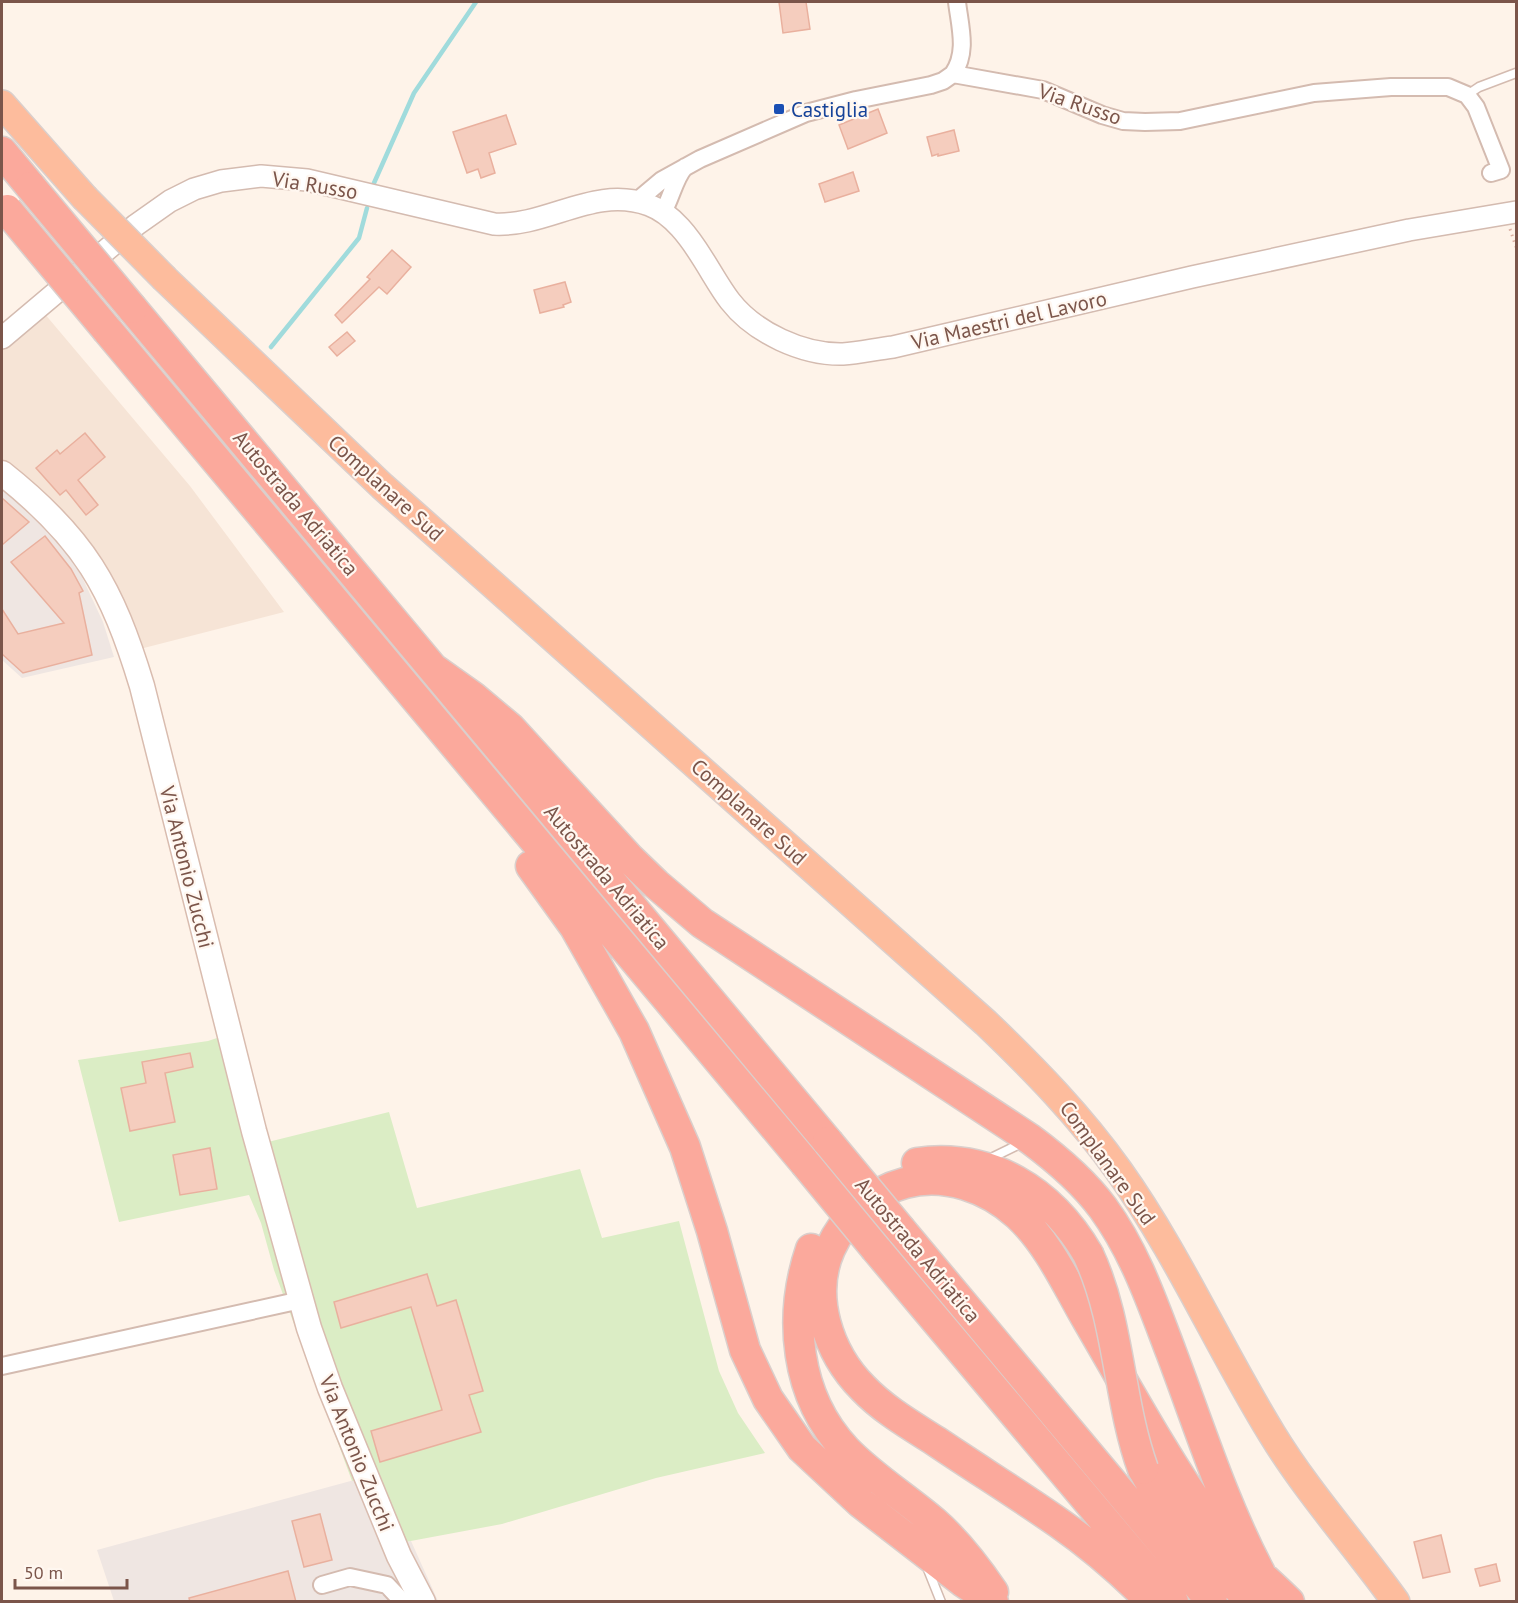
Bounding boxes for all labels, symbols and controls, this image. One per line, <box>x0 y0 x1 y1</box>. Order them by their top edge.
street label: Via Russo <box>1034 77 1125 131</box>
place label: Castiglia <box>791 96 868 123</box>
marker: Castiglia <box>772 102 786 116</box>
street label: Via Russo <box>269 165 360 205</box>
street label: Via Maestri del Lavoro <box>908 284 1109 356</box>
street label: Autostrada Adriatica <box>227 425 365 581</box>
street label: Complanare Sud <box>323 429 449 547</box>
street label: Complanare Sud <box>686 753 812 871</box>
street label: Via Antonio Zucchi <box>154 782 220 951</box>
street label: Autostrada Adriatica <box>538 799 676 955</box>
street label: Complanare Sud <box>1054 1096 1162 1230</box>
street label: Autostrada Adriatica <box>849 1172 987 1328</box>
street label: Via Antonio Zucchi <box>313 1370 401 1535</box>
scale bar <box>15 1552 128 1590</box>
text: 50 m <box>24 1561 63 1584</box>

